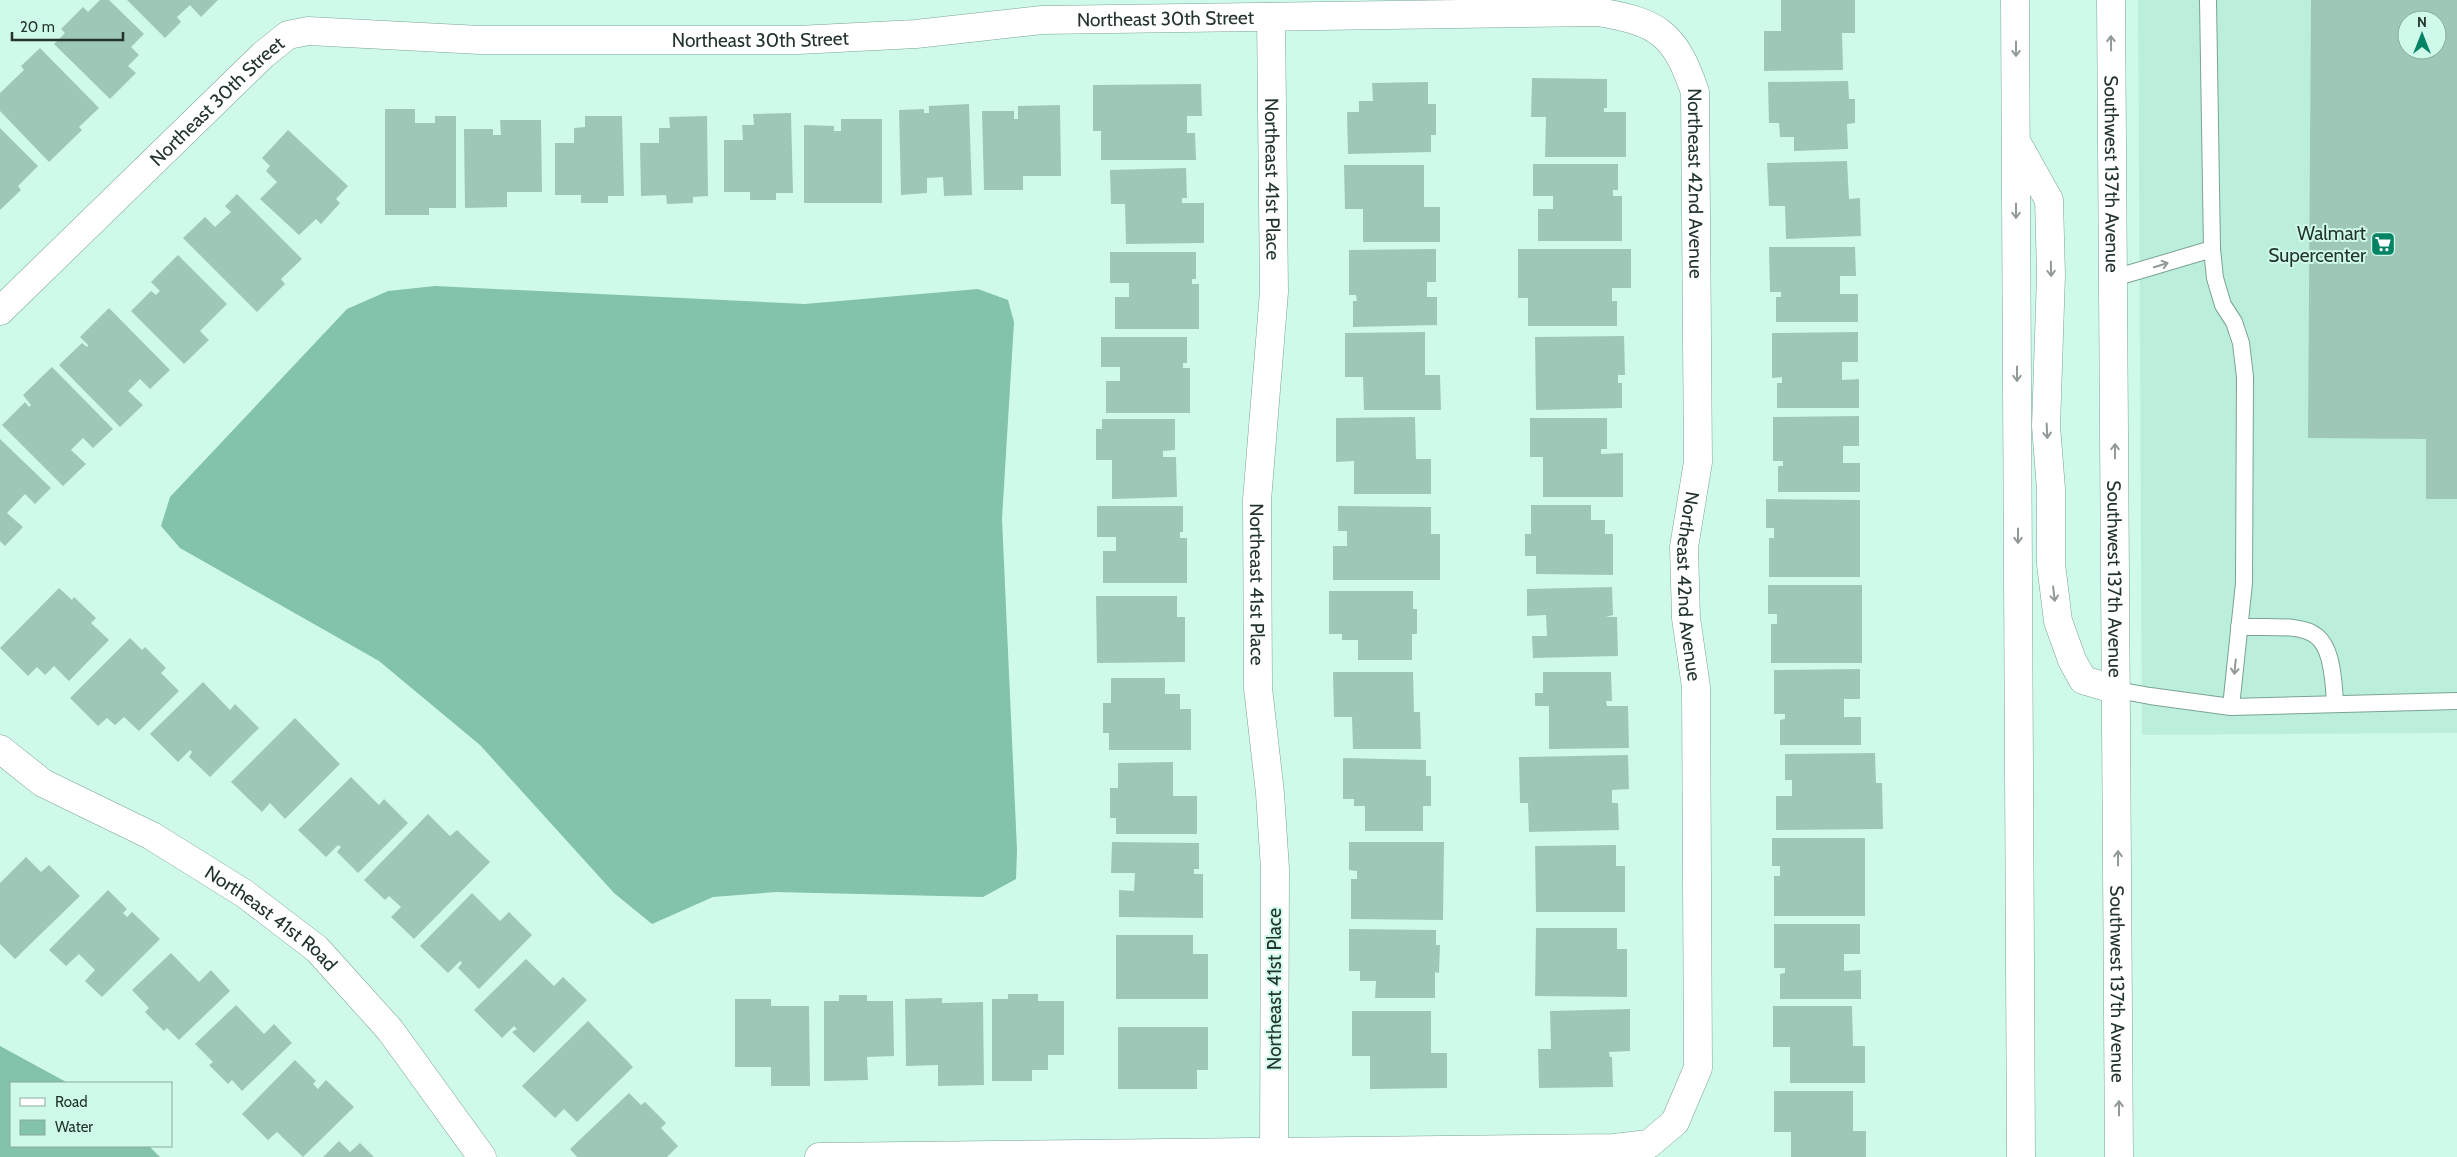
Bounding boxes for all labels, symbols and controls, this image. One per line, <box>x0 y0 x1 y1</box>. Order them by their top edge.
street label: Northeast 30th Street <box>1077 5 1255 31</box>
scale bar <box>12 10 124 42</box>
north arrow <box>2397 10 2447 60</box>
text: N <box>2417 13 2427 31</box>
text: 20 m <box>20 18 55 36</box>
street label: Northeast 30th Street <box>672 26 850 52</box>
street label: Northeast 30th Street <box>145 31 289 170</box>
one-way arrow <box>2106 36 2116 52</box>
one-way arrow <box>2011 40 2021 56</box>
street label: Southwest 137th Avenue <box>2100 75 2124 273</box>
street label: Northeast 42nd Avenue <box>1683 88 1708 279</box>
street label: Northeast 41st Place <box>1260 98 1285 260</box>
one-way arrow <box>2011 202 2021 219</box>
place label: Walmart Supercenter <box>2268 222 2367 267</box>
supermarket icon: Walmart Supercenter <box>2370 231 2396 257</box>
one-way arrow <box>2152 259 2168 269</box>
one-way arrow <box>2046 261 2055 277</box>
one-way arrow <box>2012 365 2022 381</box>
one-way arrow <box>2042 423 2052 439</box>
one-way arrow <box>2110 443 2120 460</box>
street label: Southwest 137th Avenue <box>2103 480 2127 678</box>
street label: Northeast 42nd Avenue <box>1673 490 1707 683</box>
street label: Northeast 41st Place <box>1246 503 1269 666</box>
one-way arrow <box>2013 528 2023 544</box>
one-way arrow <box>2049 585 2059 601</box>
one-way arrow <box>2230 659 2240 675</box>
one-way arrow <box>2113 851 2123 867</box>
street label: Northeast 41st Road <box>201 860 342 975</box>
street label: Southwest 137th Avenue <box>2106 885 2130 1083</box>
street label: Northeast 41st Place <box>1263 908 1286 1070</box>
legend <box>10 1082 172 1147</box>
text: Road <box>55 1093 88 1111</box>
one-way arrow <box>2114 1101 2124 1117</box>
text: Water <box>55 1118 93 1136</box>

